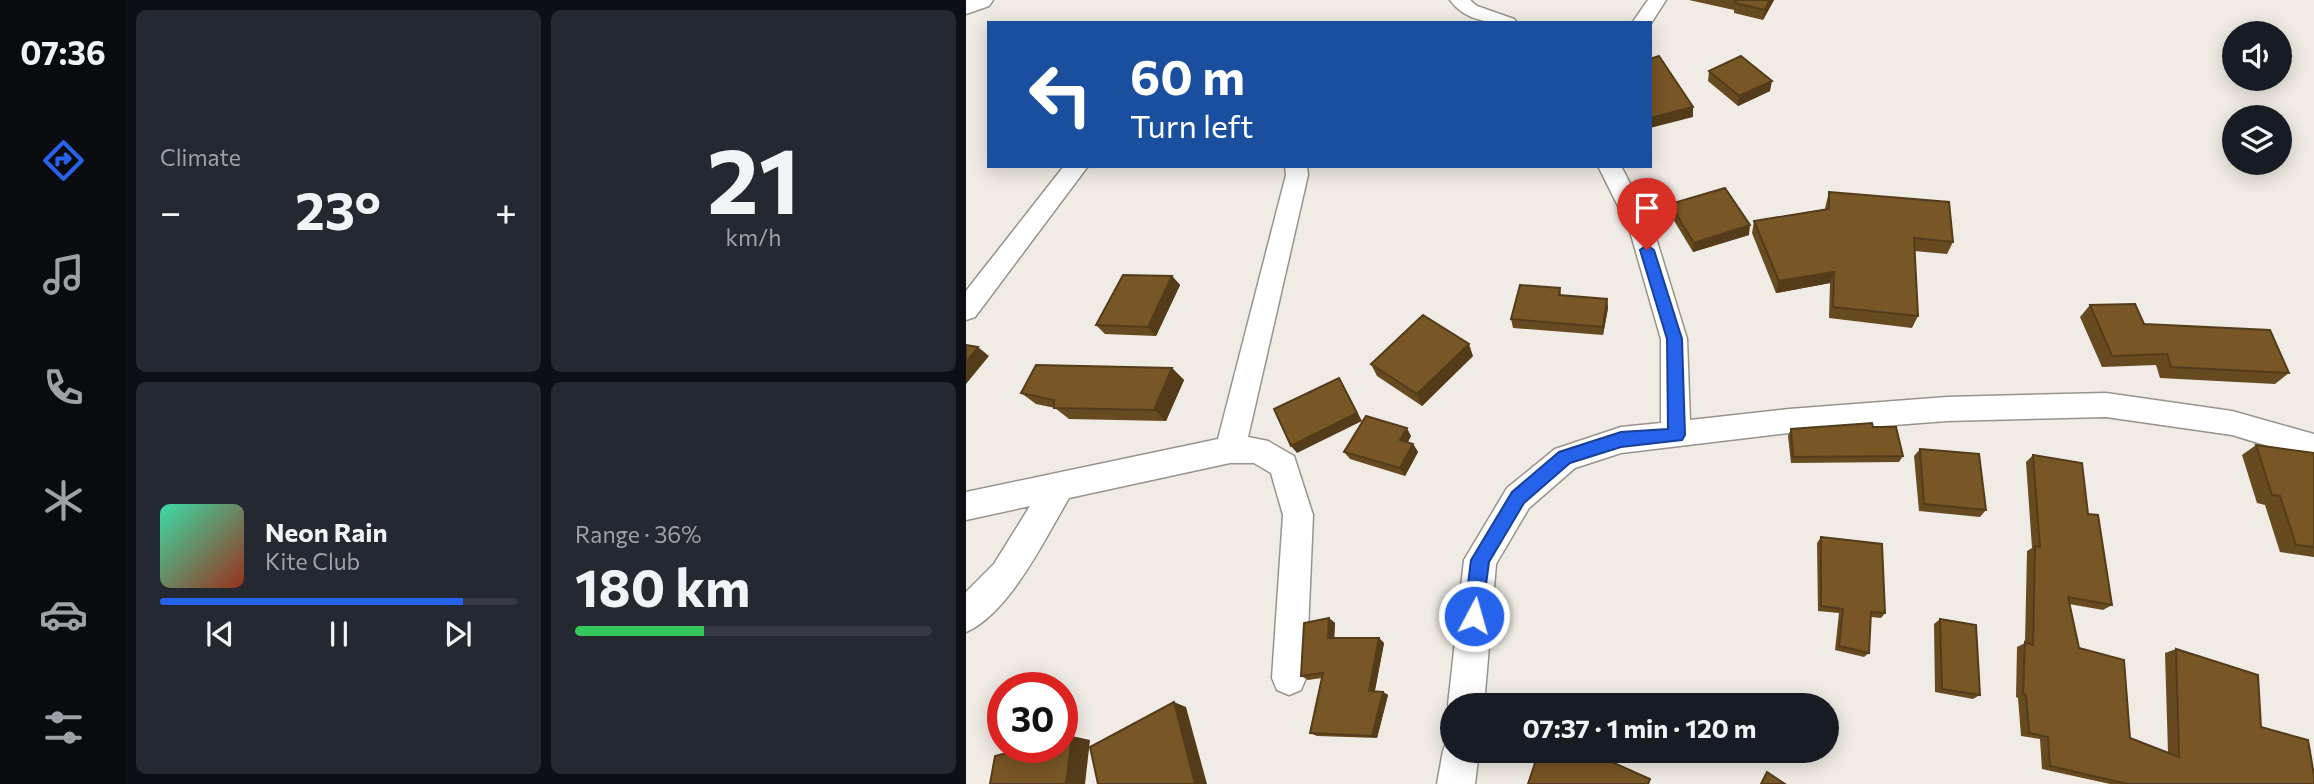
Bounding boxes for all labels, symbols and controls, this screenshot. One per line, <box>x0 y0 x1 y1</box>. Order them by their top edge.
map controls <box>2222 21 2292 175</box>
button: sound <box>2222 21 2292 91</box>
text: 07:36 <box>20 32 106 72</box>
text: 60 m <box>1130 45 1245 105</box>
icon: left <box>1015 49 1106 140</box>
text: Turn left <box>1130 105 1254 145</box>
button: layers <box>2222 105 2292 175</box>
text: 21 <box>707 121 800 233</box>
icon: directions <box>39 136 88 185</box>
text: Climate <box>160 143 241 171</box>
text: 23° <box>295 177 381 241</box>
pin <box>1617 178 1677 250</box>
text: − <box>160 187 182 234</box>
text: + <box>495 187 517 234</box>
icon: arrive <box>1628 189 1666 227</box>
text: km/h <box>726 223 781 251</box>
icon: music <box>39 250 88 299</box>
icon: phone <box>39 363 88 412</box>
icon: climate <box>39 476 88 525</box>
text: Neon Rain <box>265 516 388 547</box>
text: Range · 36% <box>575 520 702 548</box>
text: Kite Club <box>265 547 360 575</box>
text: 180 km <box>575 554 750 618</box>
position arrow <box>1437 579 1511 653</box>
icon: car <box>39 590 88 639</box>
icon: previous <box>201 615 239 653</box>
icon: pause <box>320 615 358 653</box>
icon: next <box>439 615 477 653</box>
speed limit sign: 30 <box>987 672 1078 763</box>
icon: filters <box>39 703 88 752</box>
text: 07:37 · 1 min · 120 m <box>1522 712 1757 743</box>

